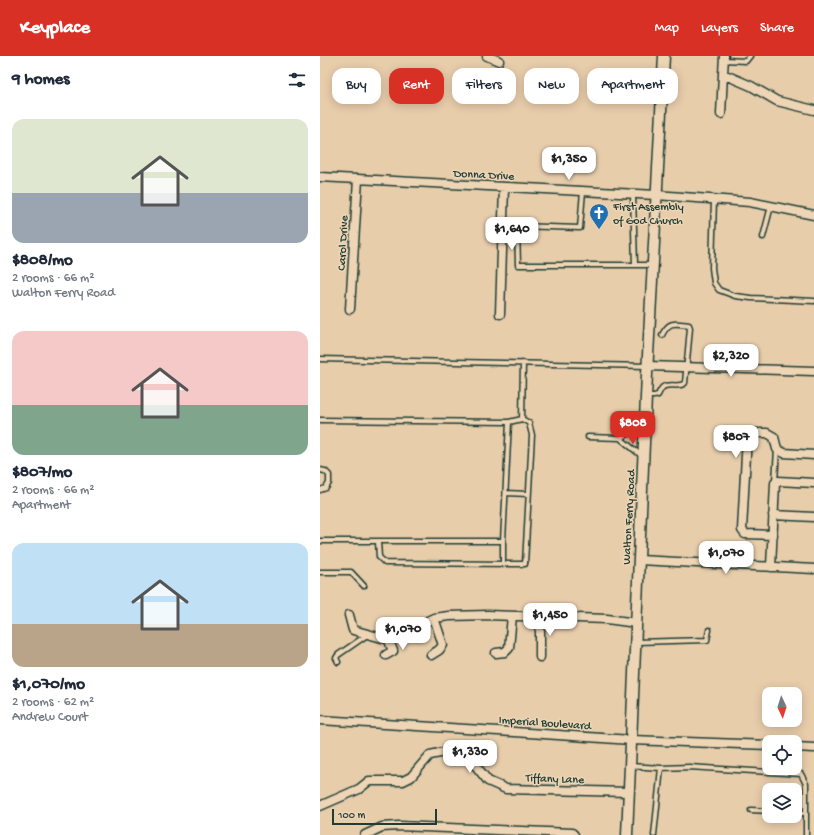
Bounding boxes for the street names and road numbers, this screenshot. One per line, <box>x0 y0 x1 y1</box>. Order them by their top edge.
street label: Donna Drive <box>452 167 516 185</box>
street label: Carol Drive <box>336 214 352 271</box>
street label: Walton Ferry Road <box>621 468 640 565</box>
street label: Imperial Boulevard <box>498 714 592 734</box>
street label: Tiffany Lane <box>524 772 585 788</box>

